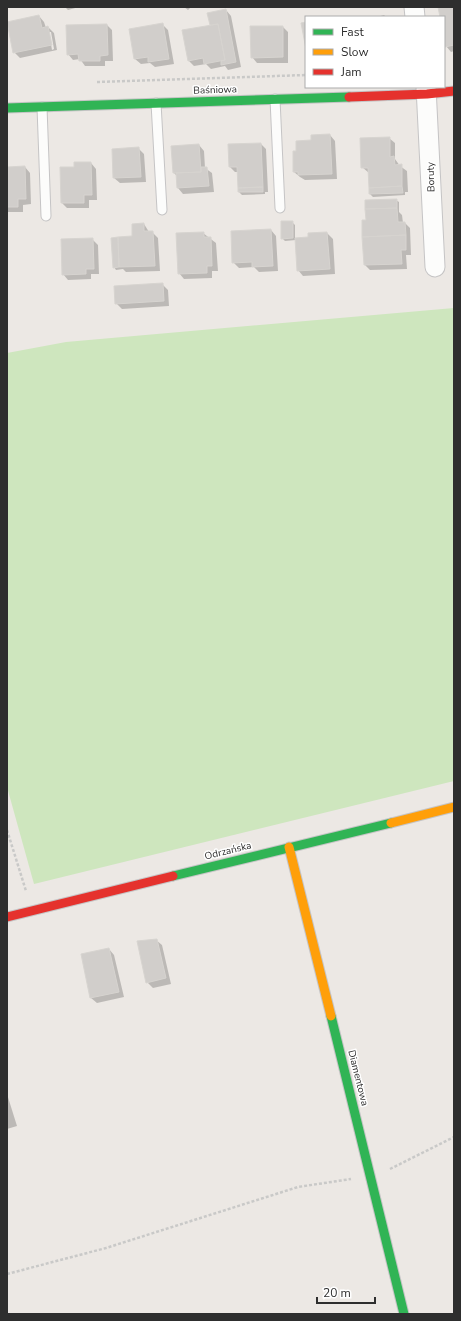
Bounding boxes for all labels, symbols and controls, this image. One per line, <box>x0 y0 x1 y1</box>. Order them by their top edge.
legend <box>305 16 445 88</box>
text: Fast <box>341 24 364 40</box>
text: Slow <box>341 44 369 60</box>
text: Jam <box>340 64 362 80</box>
street label: Baśniowa <box>193 82 237 98</box>
street label: Boruty <box>423 161 439 192</box>
street label: Odrzańska <box>203 838 253 864</box>
street label: Diamentowa <box>344 1049 372 1107</box>
scale bar <box>317 1279 375 1305</box>
text: 20 m <box>323 1285 351 1301</box>

